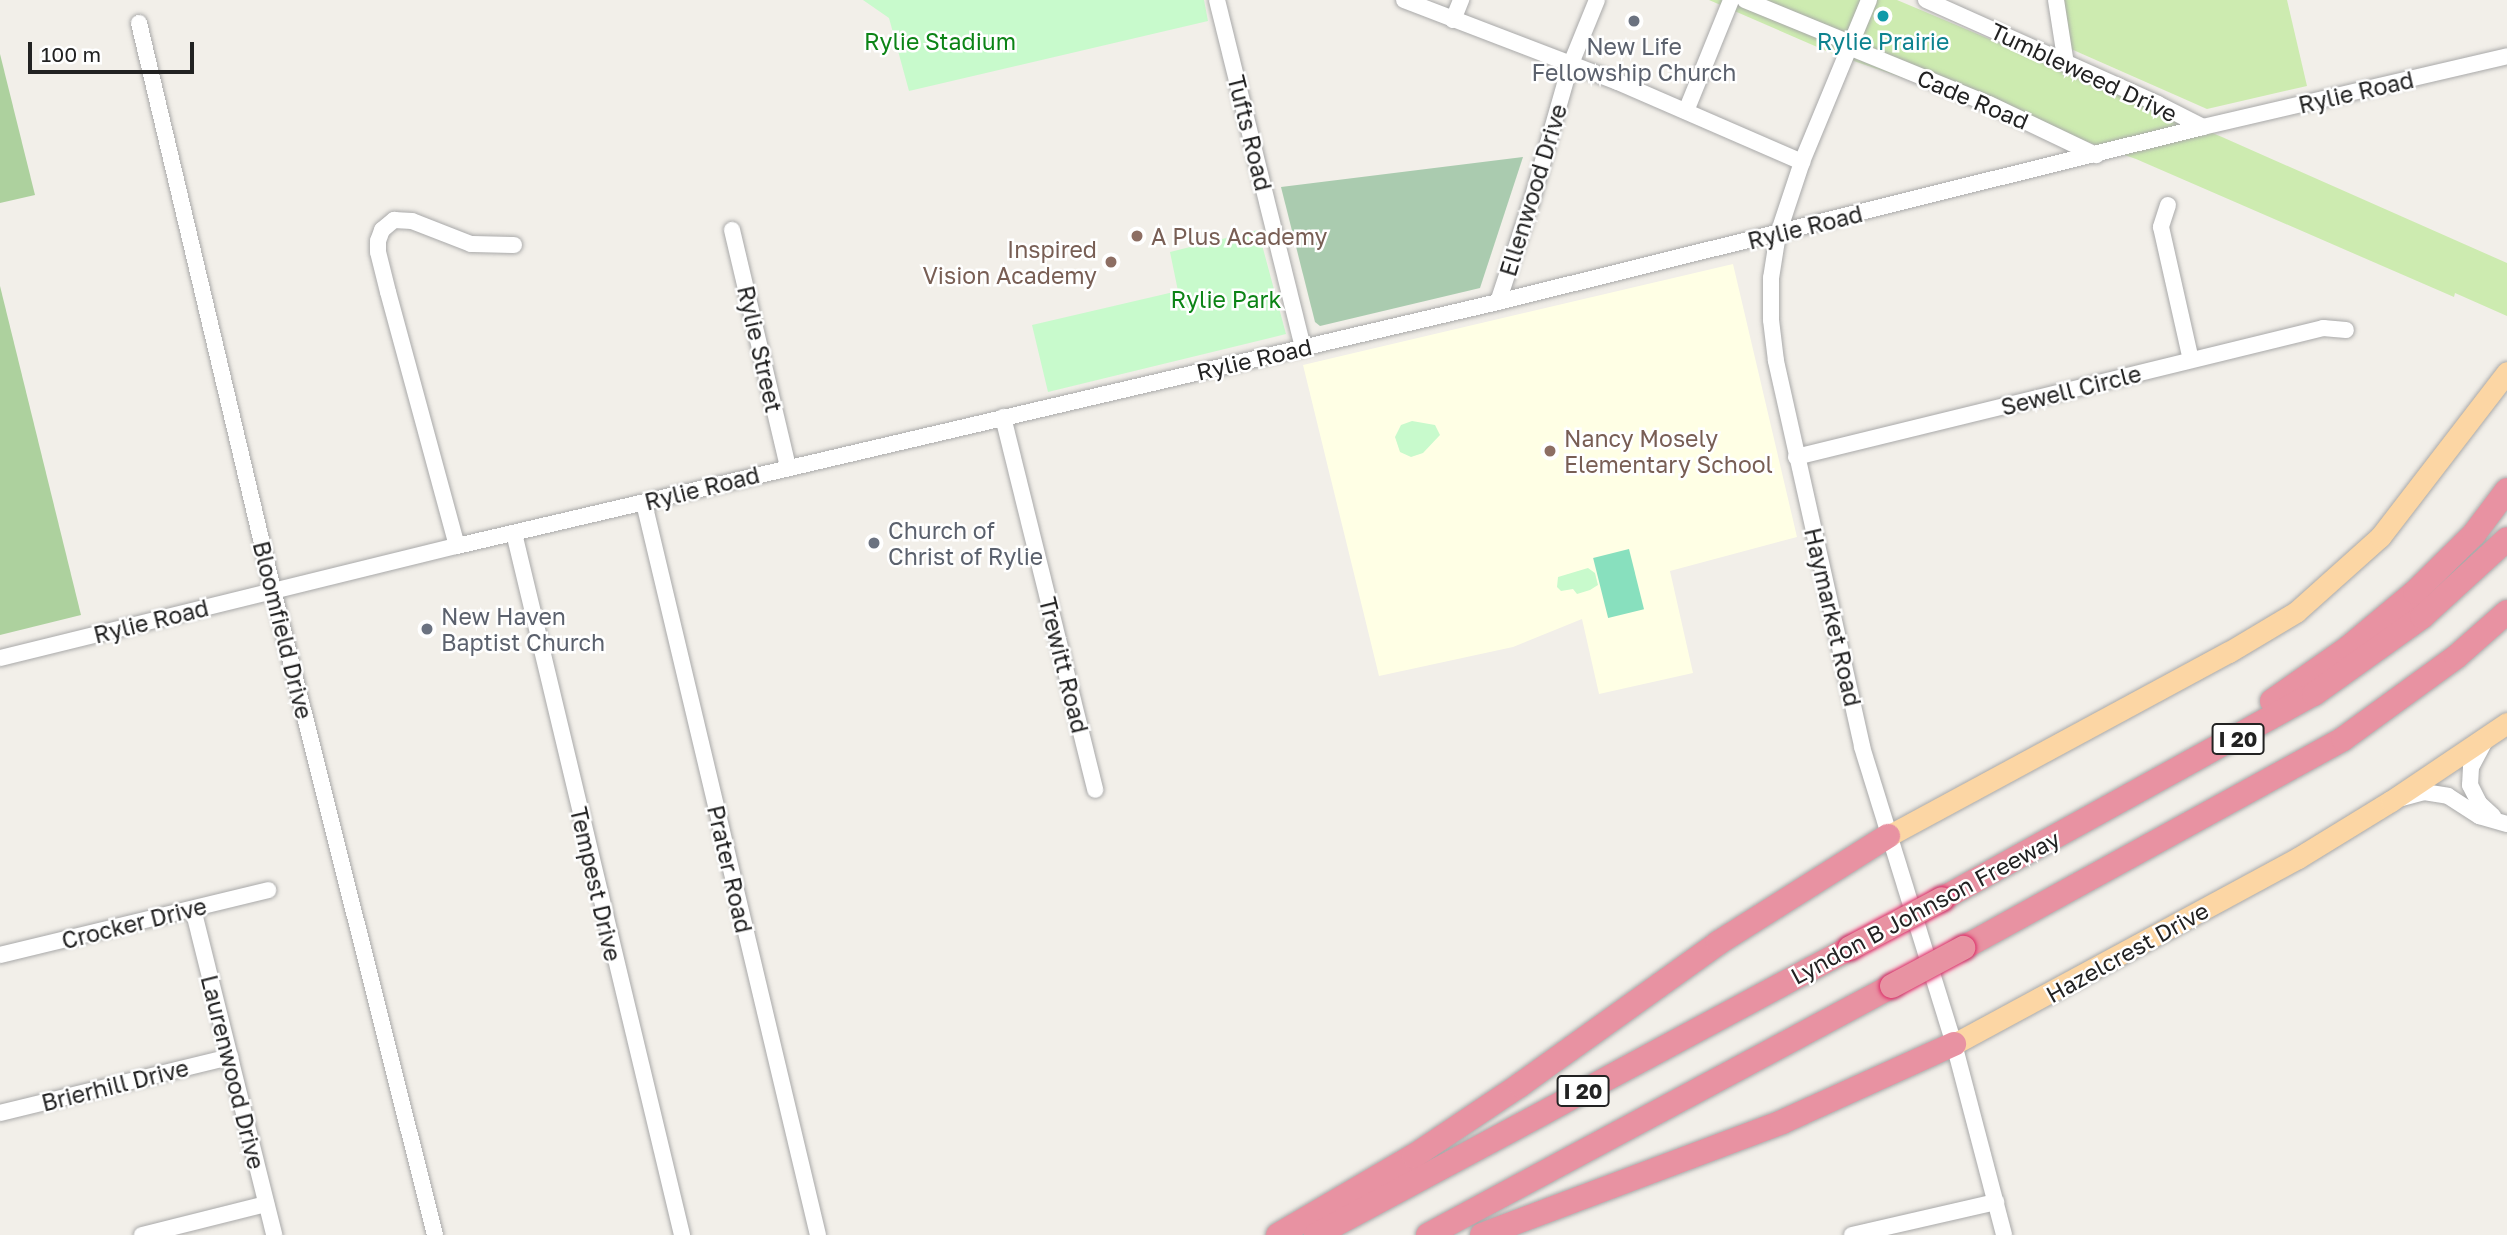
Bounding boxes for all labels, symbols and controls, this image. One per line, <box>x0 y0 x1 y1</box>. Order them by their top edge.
marker: Rylie Prairie <box>1875 8 1891 24</box>
marker: New Life Fellowship Church <box>1626 13 1642 29</box>
street label: Tumbleweed Drive <box>1986 17 2182 127</box>
park label: Rylie Stadium <box>864 27 1016 55</box>
place label: Rylie Prairie <box>1817 27 1949 55</box>
scale bar <box>32 28 198 72</box>
place label: New Life Fellowship Church <box>1532 32 1736 86</box>
text: 100 m <box>41 41 101 67</box>
street label: Cade Road <box>1913 63 2033 135</box>
street label: Rylie Road <box>2296 65 2416 119</box>
street label: Tufts Road <box>1222 72 1278 194</box>
street label: Ellenwood Drive <box>1494 101 1572 279</box>
street label: Rylie Road <box>1745 199 1865 255</box>
place label: A Plus Academy <box>1151 222 1327 250</box>
marker: A Plus Academy <box>1129 228 1145 244</box>
place label: Inspired Vision Academy <box>922 235 1097 289</box>
marker: Inspired Vision Academy <box>1103 254 1119 270</box>
street label: Rylie Street <box>732 283 788 415</box>
park label: Rylie Park <box>1171 285 1281 313</box>
street label: Rylie Road <box>1194 332 1314 386</box>
street label: Sewell Circle <box>1998 359 2144 421</box>
place label: Nancy Mosely Elementary School <box>1564 424 1773 478</box>
marker: Nancy Mosely Elementary School <box>1542 443 1558 459</box>
street label: Rylie Road <box>642 460 762 516</box>
place label: Church of Christ of Rylie <box>888 516 1043 570</box>
street label: Haymarket Road <box>1799 525 1867 709</box>
marker: Church of Christ of Rylie <box>866 535 882 551</box>
street label: Bloomfield Drive <box>248 538 318 722</box>
street label: Rylie Road <box>91 593 211 649</box>
street label: Trewitt Road <box>1034 594 1094 736</box>
place label: New Haven Baptist Church <box>441 602 605 656</box>
marker: New Haven Baptist Church <box>419 621 435 637</box>
road number: I 20 <box>2210 722 2266 756</box>
street label: Prater Road <box>702 802 758 936</box>
street label: Tempest Drive <box>565 804 627 964</box>
street label: Lyndon B Johnson Freeway <box>1786 824 2064 990</box>
street label: Crocker Drive <box>59 892 209 954</box>
street label: Hazelcrest Drive <box>2041 896 2213 1008</box>
street label: Laurenwood Drive <box>196 972 270 1172</box>
street label: Brierhill Drive <box>39 1053 191 1117</box>
road number: I 20 <box>1555 1074 1611 1108</box>

